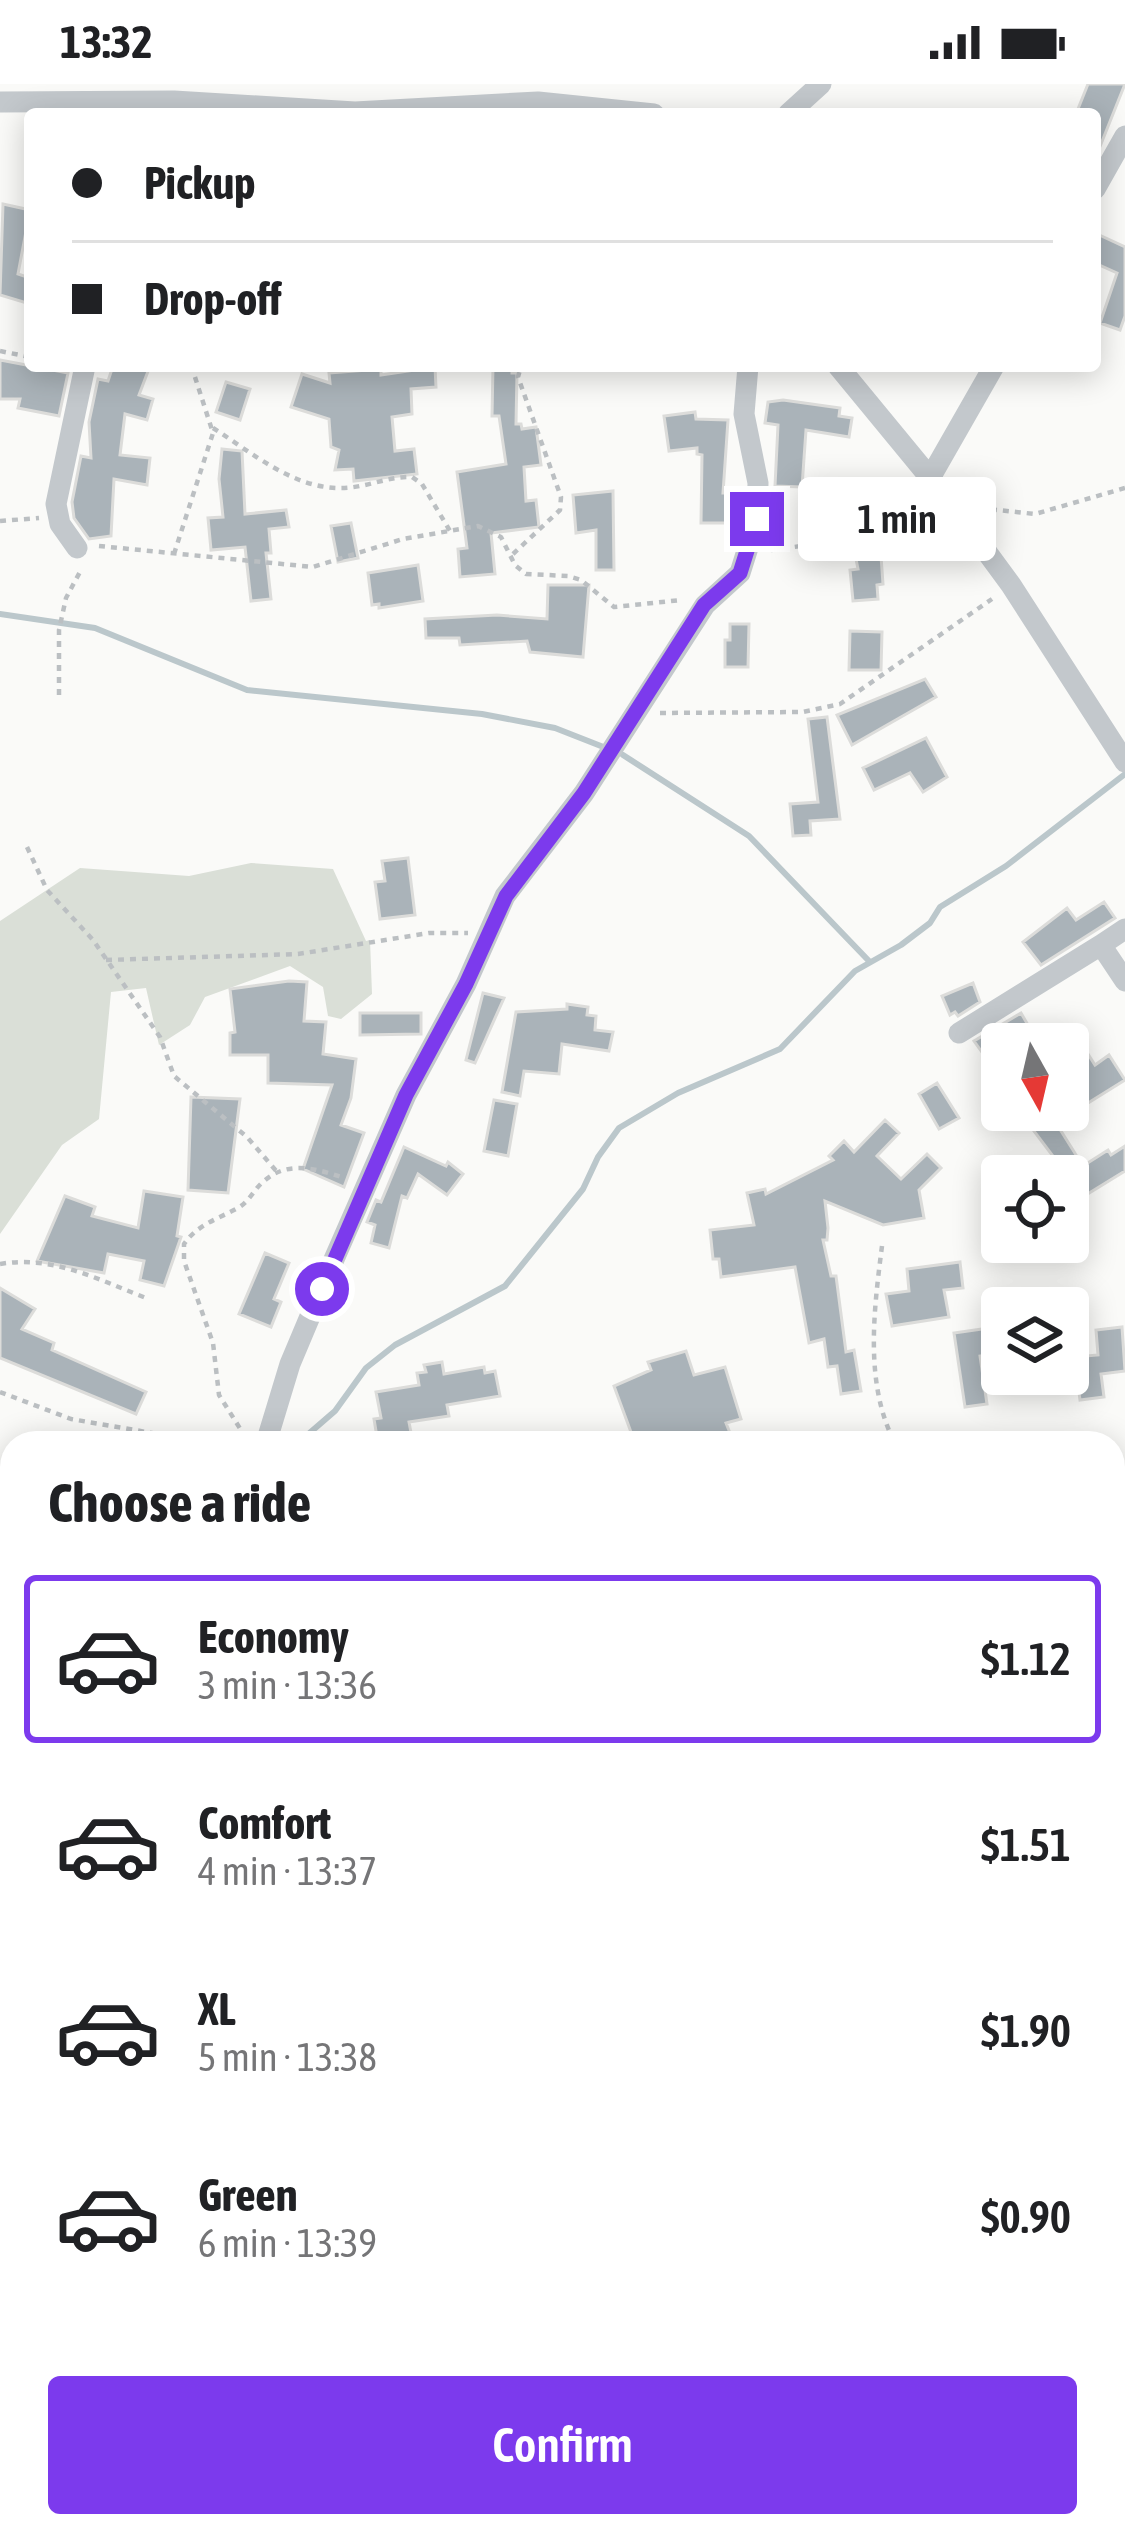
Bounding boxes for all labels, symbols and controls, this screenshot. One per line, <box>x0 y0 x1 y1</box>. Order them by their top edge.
text: 13:32 <box>60 16 153 68</box>
text: Pickup <box>144 157 255 209</box>
text: Drop-off <box>144 273 282 325</box>
callout: 1 min <box>799 477 997 561</box>
route end <box>730 492 784 546</box>
text: 1 min <box>857 497 937 541</box>
north arrow <box>981 1023 1089 1131</box>
map controls <box>981 1023 1089 1395</box>
button: locate <box>981 1155 1089 1263</box>
route start <box>295 1262 349 1316</box>
button: layers <box>981 1287 1089 1395</box>
text: Choose a ride <box>48 1472 311 1533</box>
icon: car <box>54 1605 162 1713</box>
text: Economy <box>198 1611 349 1663</box>
text: $1.12 <box>981 1633 1071 1685</box>
text: 3 min · 13:36 <box>198 1663 377 1707</box>
icon: car <box>54 1791 162 1899</box>
text: Comfort <box>198 1797 331 1849</box>
text: $1.51 <box>981 1819 1071 1871</box>
text: 4 min · 13:37 <box>198 1849 377 1893</box>
icon: car <box>54 1977 162 2085</box>
text: XL <box>198 1983 236 2035</box>
text: $1.90 <box>981 2005 1071 2057</box>
text: 5 min · 13:38 <box>198 2035 377 2079</box>
icon: car <box>54 2163 162 2271</box>
text: Green <box>198 2169 298 2221</box>
text: $0.90 <box>981 2191 1071 2243</box>
text: 6 min · 13:39 <box>198 2221 377 2265</box>
button: Confirm <box>48 2376 1077 2514</box>

